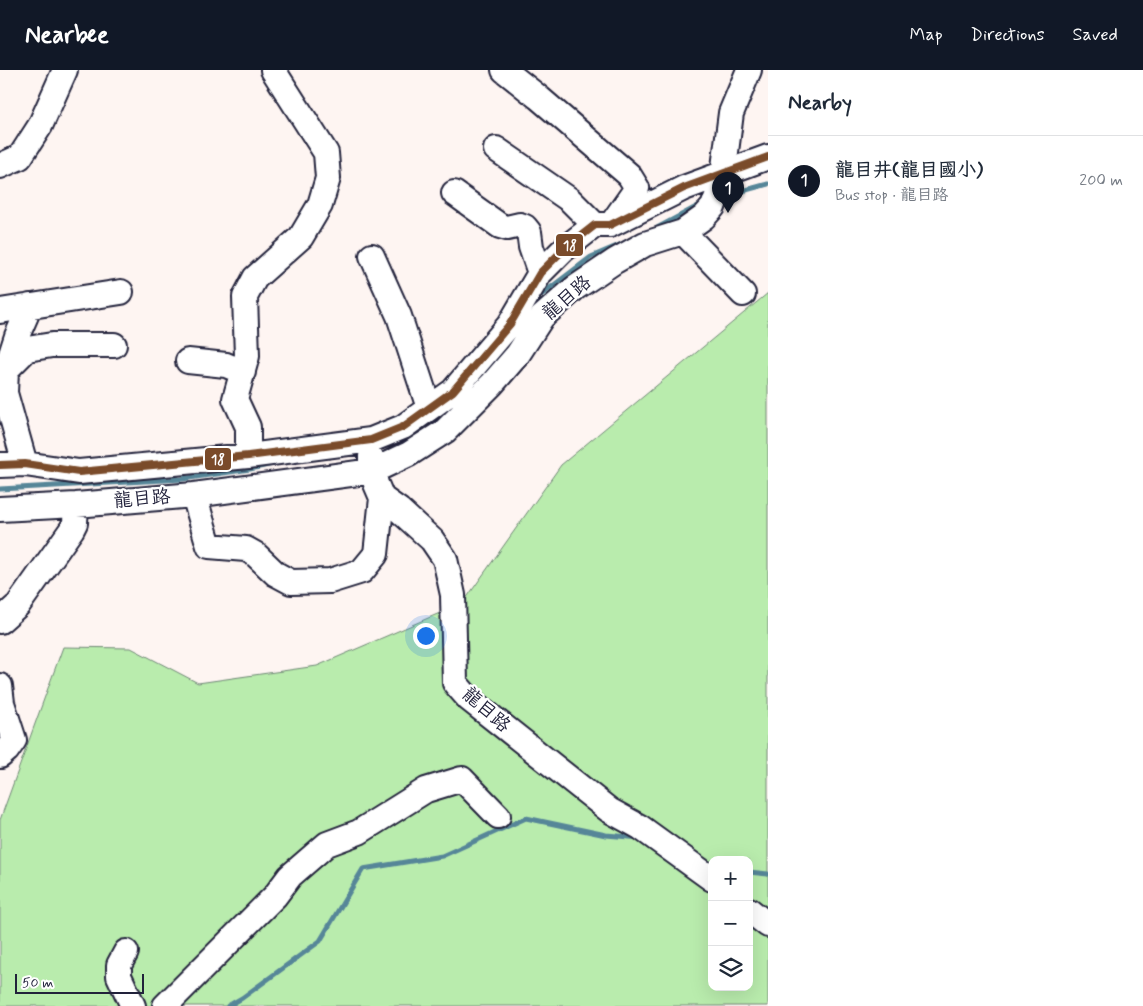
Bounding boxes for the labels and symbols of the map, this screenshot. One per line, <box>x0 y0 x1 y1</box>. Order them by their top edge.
pin: 1 <box>712 172 744 213</box>
line badge: 18 <box>555 233 584 257</box>
text: 18 <box>563 237 577 255</box>
street label: 龍目路 <box>537 270 597 326</box>
line badge: 18 <box>204 447 232 471</box>
text: 18 <box>211 451 225 469</box>
street label: 龍目路 <box>113 484 171 514</box>
your location <box>413 623 439 649</box>
street label: 龍目路 <box>456 682 516 738</box>
scale bar <box>15 971 144 994</box>

